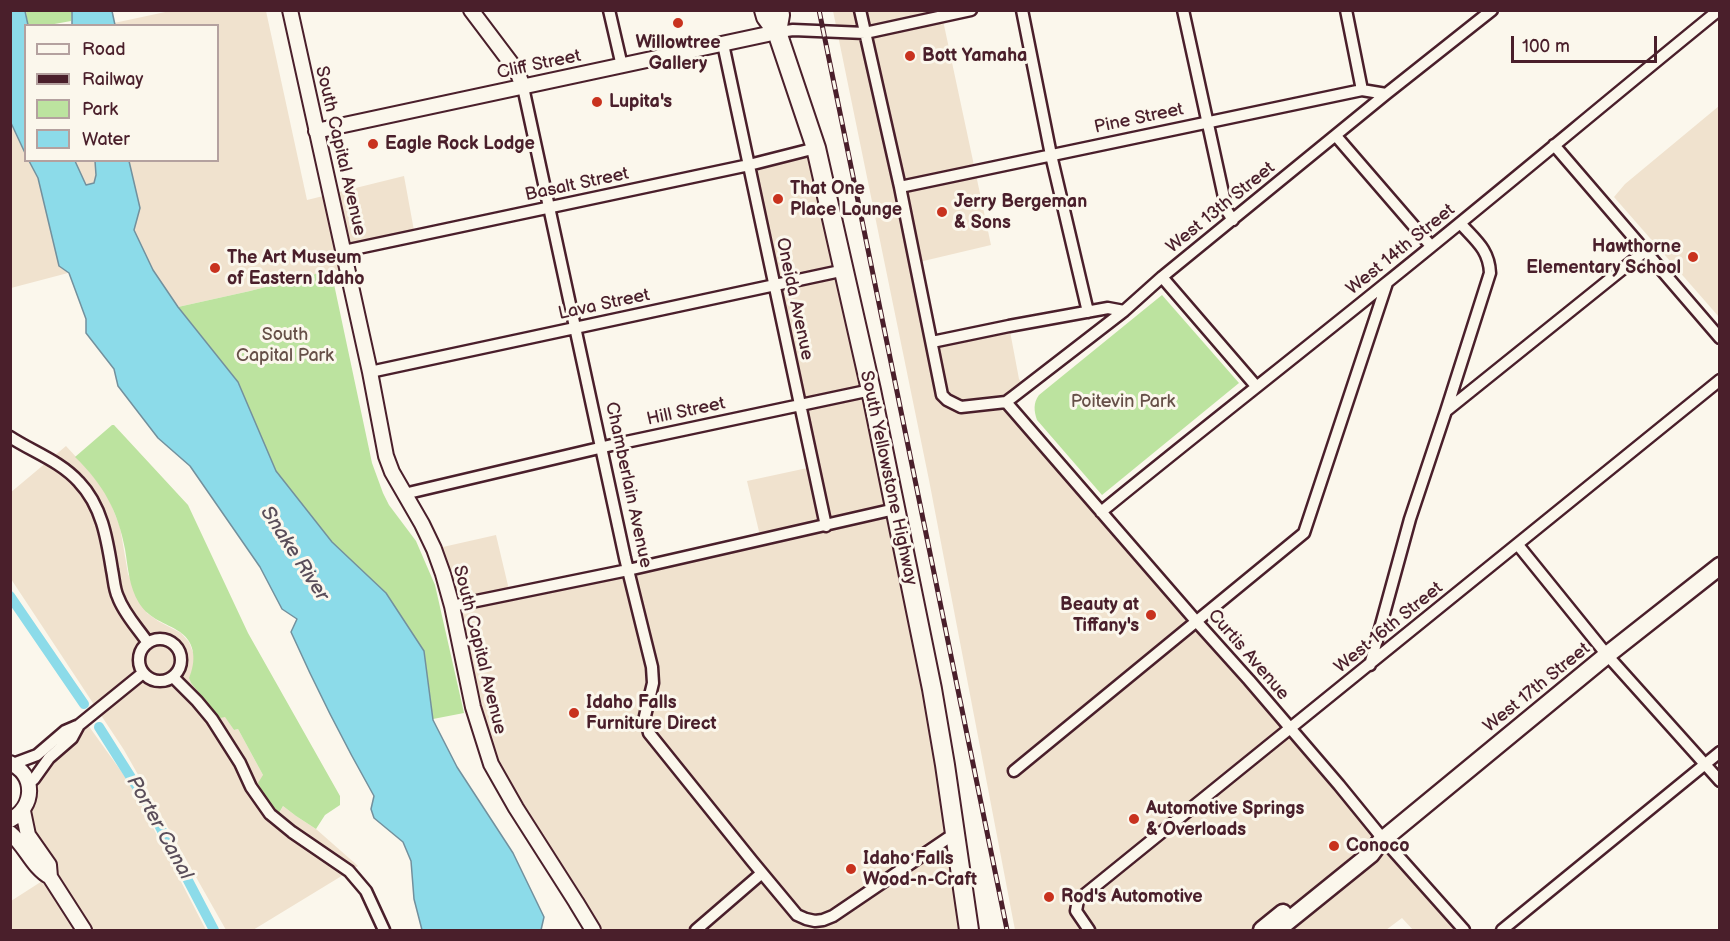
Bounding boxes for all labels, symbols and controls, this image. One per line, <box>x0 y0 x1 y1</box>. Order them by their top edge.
marker: Willowtree Gallery <box>671 16 685 30</box>
legend <box>24 24 219 162</box>
scale bar <box>1514 24 1660 62</box>
place label: Willowtree Gallery <box>636 32 720 74</box>
text: 100 m <box>1522 36 1570 57</box>
text: Road <box>82 39 126 60</box>
place label: Bott Yamaha <box>922 45 1027 67</box>
street label: Cliff Street <box>495 46 583 84</box>
marker: Bott Yamaha <box>903 49 917 63</box>
street label: South Capital Avenue <box>310 64 370 238</box>
text: Railway <box>82 69 144 90</box>
place label: Lupita's <box>609 91 672 113</box>
marker: Lupita's <box>590 95 604 109</box>
text: Park <box>82 99 118 120</box>
street label: Pine Street <box>1092 99 1186 139</box>
text: Water <box>82 129 130 150</box>
place label: Eagle Rock Lodge <box>385 133 535 155</box>
marker: Eagle Rock Lodge <box>366 137 380 151</box>
street label: West 13th Street <box>1162 158 1280 258</box>
street label: Basalt Street <box>523 163 631 207</box>
place label: That One Place Lounge <box>790 178 902 220</box>
place label: Jerry Bergeman & Sons <box>954 191 1087 234</box>
marker: That One Place Lounge <box>771 192 785 206</box>
street label: West 14th Street <box>1342 200 1460 300</box>
marker: Jerry Bergeman & Sons <box>935 205 949 219</box>
street label: Oneida Avenue <box>770 236 818 362</box>
place label: Hawthorne Elementary School <box>1526 236 1681 278</box>
place label: The Art Museum of Eastern Idaho <box>227 247 364 290</box>
marker: Hawthorne Elementary School <box>1686 250 1700 264</box>
marker: The Art Museum of Eastern Idaho <box>208 261 222 275</box>
street label: Lava Street <box>556 285 652 325</box>
park label: South Capital Park <box>236 324 334 366</box>
street label: South Yellowstone Highway <box>855 369 921 587</box>
park label: Poitevin Park <box>1071 391 1175 413</box>
street label: Hill Street <box>645 393 727 431</box>
street label: Chamberlain Avenue <box>600 400 656 570</box>
water label: Snake River <box>254 502 334 606</box>
street label: South Capital Avenue <box>448 563 510 737</box>
street label: West 16th Street <box>1330 578 1448 678</box>
place label: Beauty at Tiffany's <box>1060 594 1139 636</box>
street label: Curtis Avenue <box>1203 605 1293 705</box>
marker: Beauty at Tiffany's <box>1144 608 1158 622</box>
street label: West 17th Street <box>1479 638 1595 738</box>
place label: Idaho Falls Furniture Direct <box>586 692 717 734</box>
marker: Idaho Falls Furniture Direct <box>567 706 581 720</box>
water label: Porter Canal <box>121 772 197 884</box>
place label: Automotive Springs & Overloads <box>1146 798 1304 840</box>
marker: Automotive Springs & Overloads <box>1127 812 1141 826</box>
place label: Conoco <box>1346 835 1409 857</box>
marker: Conoco <box>1327 839 1341 853</box>
place label: Idaho Falls Wood-n-Craft <box>863 848 977 890</box>
marker: Idaho Falls Wood-n-Craft <box>844 862 858 876</box>
place label: Rod's Automotive <box>1061 886 1203 908</box>
marker: Rod's Automotive <box>1042 890 1056 904</box>

